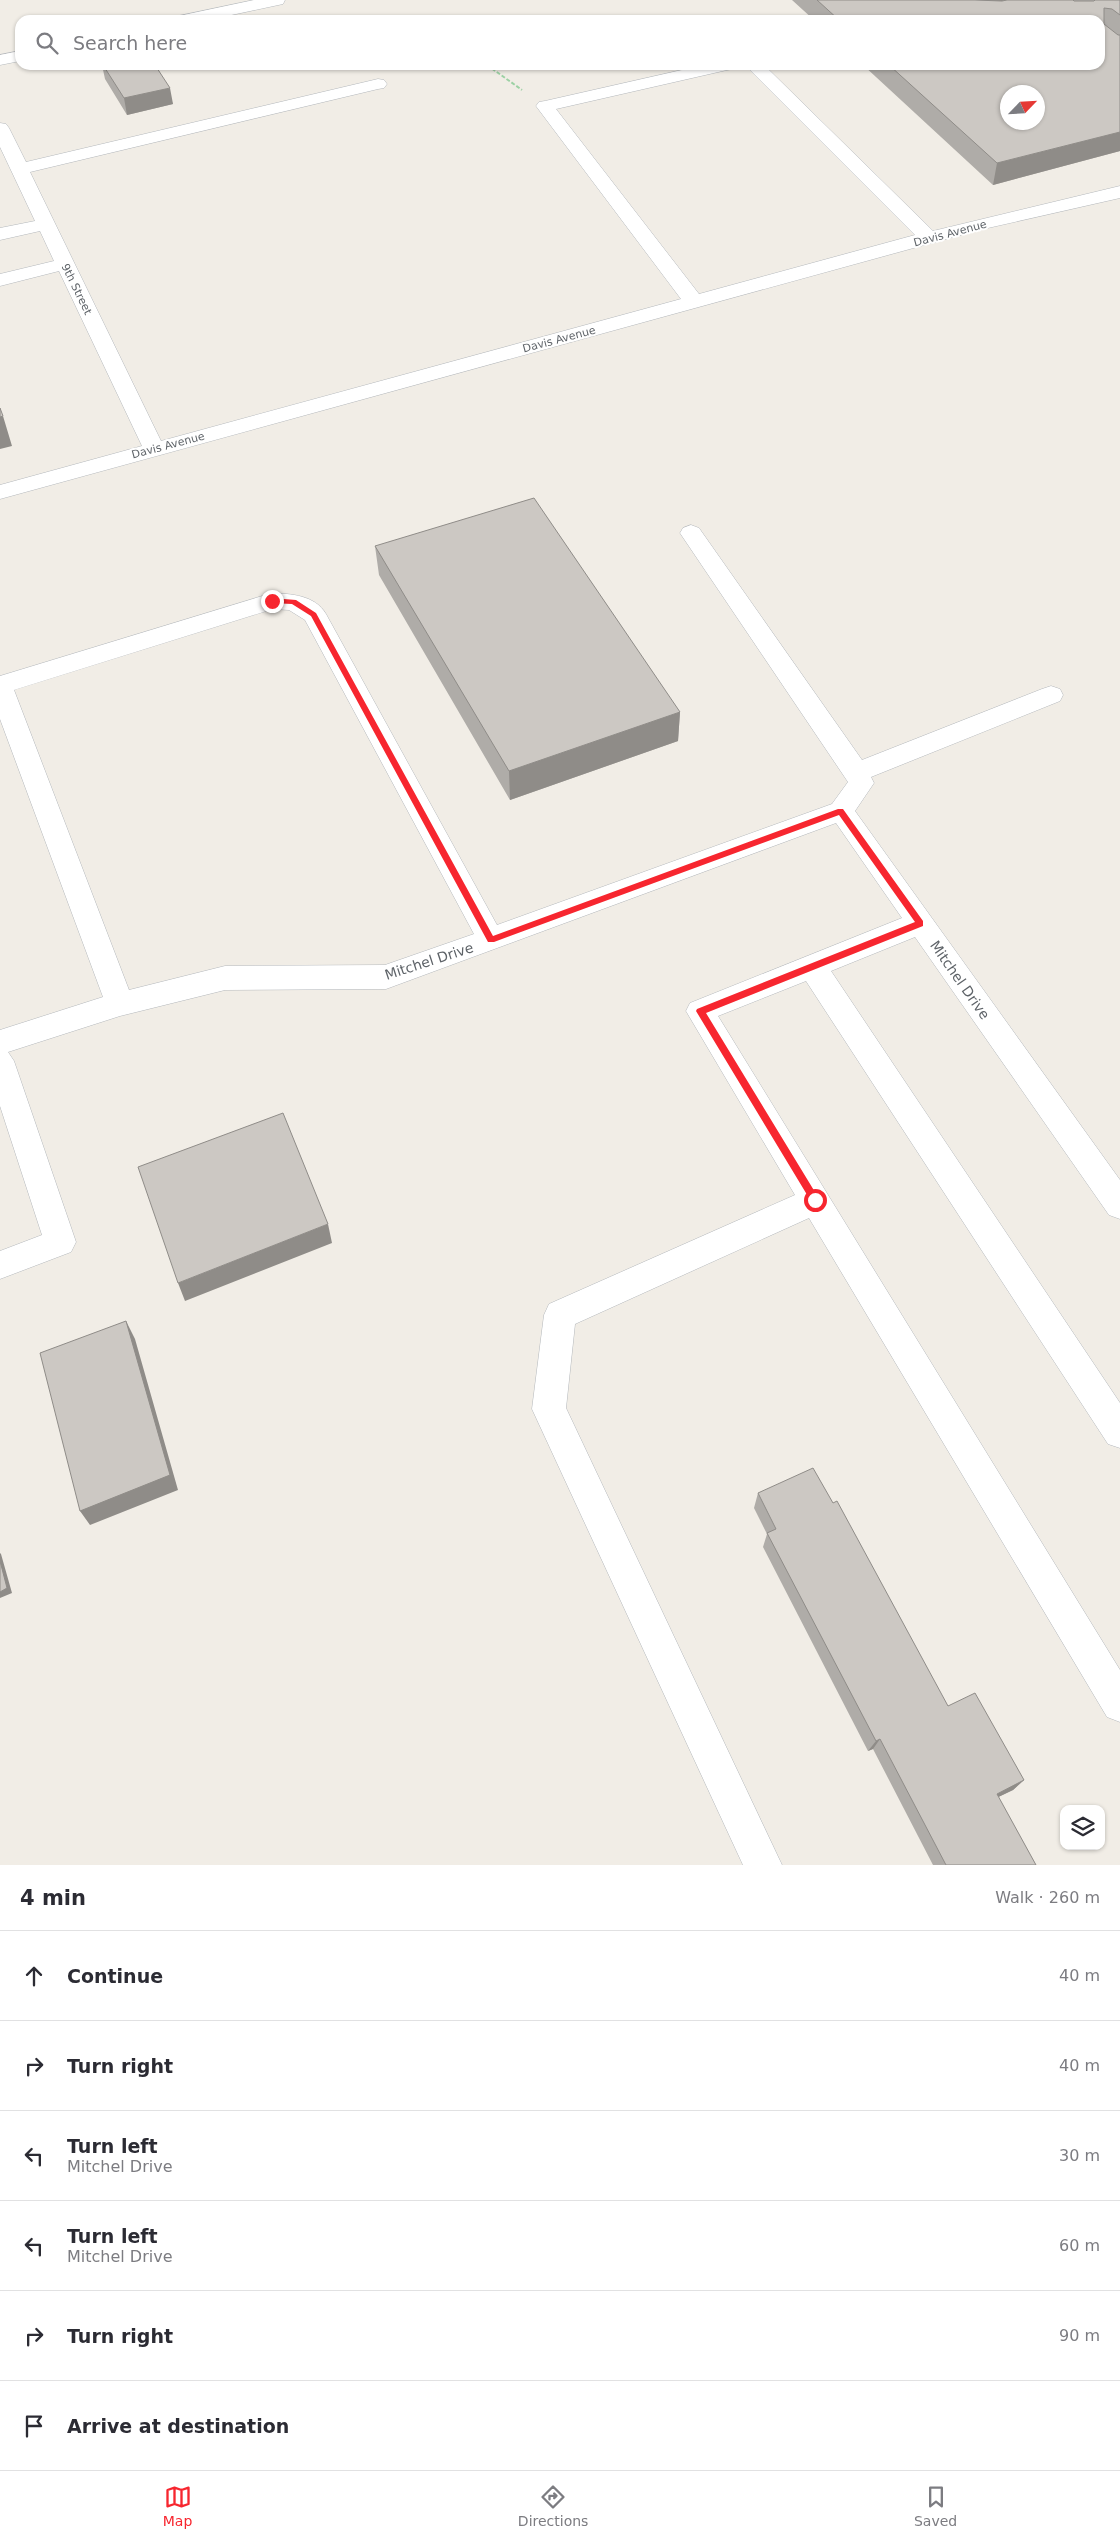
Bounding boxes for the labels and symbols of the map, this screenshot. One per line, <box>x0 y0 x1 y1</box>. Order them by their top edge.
north arrow <box>1000 85 1045 130</box>
street label: Davis Avenue <box>912 217 988 249</box>
street label: 9th Street <box>59 262 95 317</box>
street label: Davis Avenue <box>521 323 597 355</box>
street label: Davis Avenue <box>130 429 206 461</box>
route end <box>261 590 284 613</box>
street label: Mitchel Drive <box>927 938 993 1022</box>
street label: Mitchel Drive <box>383 939 475 983</box>
route start <box>804 1189 827 1212</box>

